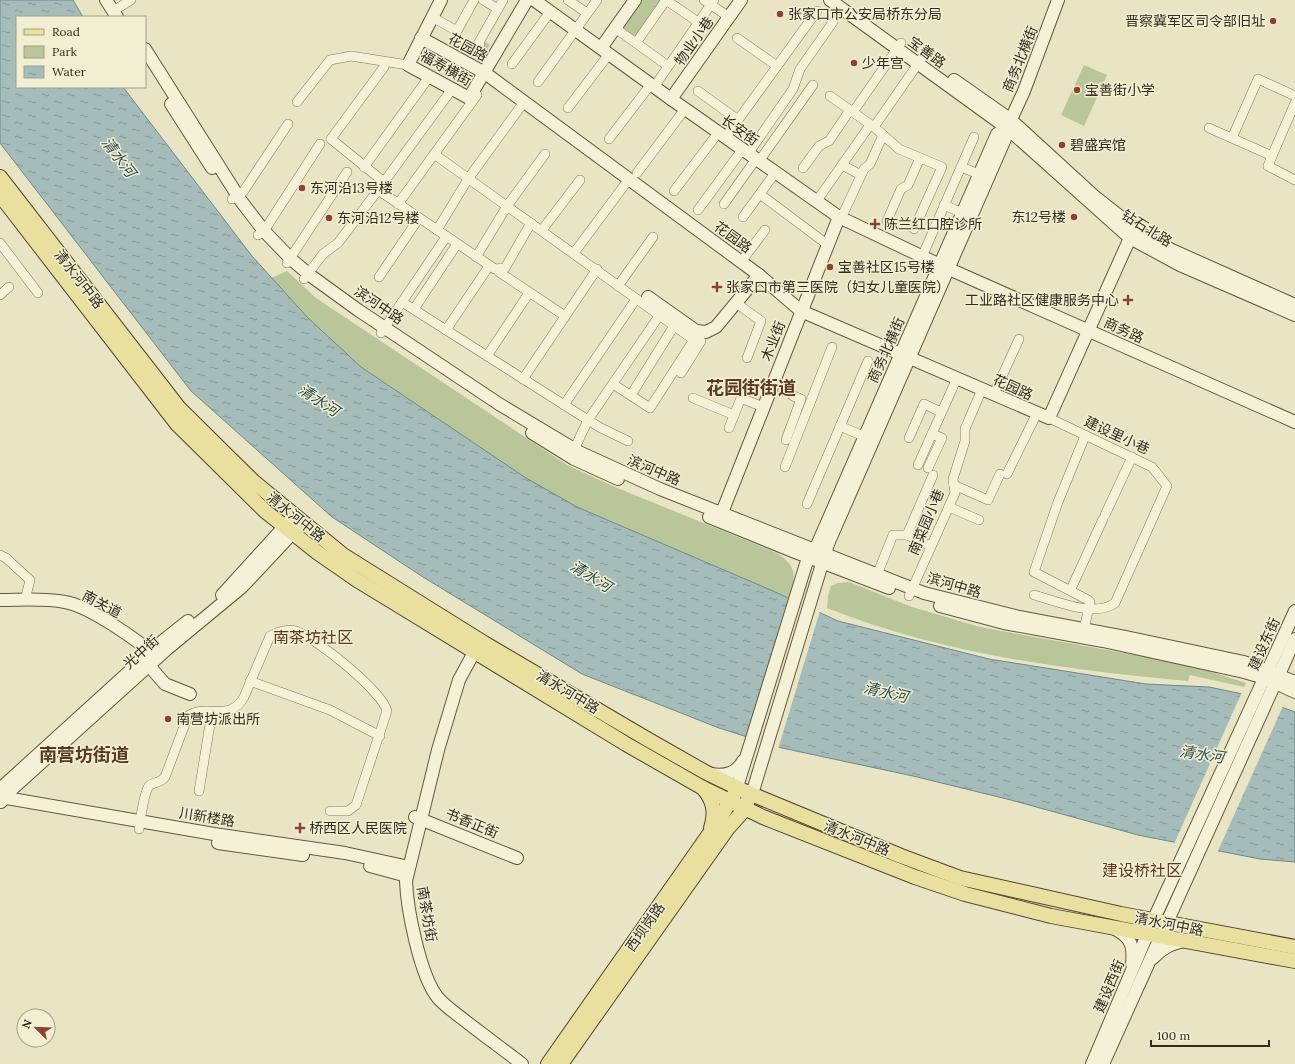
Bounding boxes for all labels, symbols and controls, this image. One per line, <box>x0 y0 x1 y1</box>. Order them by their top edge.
place label: 张家口市公安局桥东分局 <box>788 5 942 23</box>
marker: 张家口市公安局桥东分局 <box>775 9 785 19</box>
place label: 晋察冀军区司令部旧址 <box>1125 12 1265 30</box>
street label: 物业小巷 <box>671 13 717 69</box>
legend <box>16 16 146 88</box>
marker: 晋察冀军区司令部旧址 <box>1268 16 1278 26</box>
street label: 商务北横街 <box>999 23 1041 95</box>
text: Road <box>52 24 80 39</box>
street label: 花园路 <box>445 29 491 65</box>
street label: 宝善路 <box>905 32 949 72</box>
text: Park <box>52 44 78 59</box>
street label: 福寿横街 <box>417 47 475 89</box>
place label: 少年宫 <box>862 54 904 72</box>
marker: 少年宫 <box>849 58 859 68</box>
text: Water <box>52 64 87 79</box>
place label: 宝善街小学 <box>1085 81 1155 99</box>
marker: 宝善街小学 <box>1072 85 1082 95</box>
street label: 长安街 <box>718 111 762 149</box>
water label: 清水河 <box>98 133 142 183</box>
place label: 碧盛宾馆 <box>1070 136 1126 154</box>
marker: 碧盛宾馆 <box>1057 140 1067 150</box>
place label: 东河沿13号楼 <box>310 179 393 197</box>
marker: 东河沿13号楼 <box>297 183 307 193</box>
street label: 钻石北路 <box>1118 206 1176 250</box>
place label: 东12号楼 <box>1011 208 1066 226</box>
place label: 东河沿12号楼 <box>337 209 420 227</box>
marker: 东12号楼 <box>1069 212 1079 222</box>
marker: 东河沿12号楼 <box>324 213 334 223</box>
place label: 陈兰红口腔诊所 <box>884 215 982 233</box>
street label: 花园路 <box>711 217 755 257</box>
marker: 陈兰红口腔诊所 <box>869 218 881 230</box>
street label: 清水河中路 <box>50 246 108 312</box>
place label: 宝善社区15号楼 <box>838 258 935 276</box>
marker: 宝善社区15号楼 <box>825 262 835 272</box>
place label: 张家口市第三医院（妇女儿童医院） <box>726 278 950 296</box>
marker: 张家口市第三医院（妇女儿童医院） <box>711 281 723 293</box>
street label: 滨河中路 <box>351 282 407 328</box>
place label: 工业路社区健康服务中心 <box>965 291 1119 309</box>
marker: 工业路社区健康服务中心 <box>1122 294 1134 306</box>
street label: 商务路 <box>1101 313 1147 347</box>
street label: 商务北横街 <box>864 314 908 386</box>
street label: 木业街 <box>757 318 789 364</box>
street label: 花园路 <box>990 370 1036 404</box>
district label: 花园街街道 <box>706 376 796 399</box>
water label: 清水河 <box>295 380 346 422</box>
street label: 建设里小巷 <box>1081 412 1153 458</box>
street label: 滨河中路 <box>625 451 683 489</box>
street label: 南菜园小巷 <box>904 486 948 558</box>
street label: 清水河中路 <box>263 488 329 546</box>
water label: 清水河 <box>567 556 618 598</box>
street label: 滨河中路 <box>925 569 983 601</box>
street label: 南关道 <box>79 586 125 622</box>
street label: 建设东街 <box>1244 615 1284 673</box>
district label: 南茶坊社区 <box>273 627 353 647</box>
street label: 光中街 <box>119 631 163 673</box>
street label: 清水河中路 <box>533 666 603 718</box>
water label: 清水河 <box>862 678 913 707</box>
place label: 南营坊派出所 <box>176 710 260 728</box>
marker: 南营坊派出所 <box>163 714 173 724</box>
water label: 清水河 <box>1178 741 1229 767</box>
district label: 南营坊街道 <box>39 743 129 766</box>
street label: 川新楼路 <box>178 804 236 830</box>
street label: 书香正街 <box>443 804 501 842</box>
street label: 清水河中路 <box>821 817 893 859</box>
place label: 桥西区人民医院 <box>309 819 407 837</box>
marker: 桥西区人民医院 <box>294 822 306 834</box>
district label: 建设桥社区 <box>1102 860 1182 880</box>
street label: 南茶坊街 <box>413 885 441 943</box>
street label: 西坝岗路 <box>622 899 668 955</box>
street label: 清水河中路 <box>1133 908 1205 940</box>
street label: 建设西街 <box>1090 957 1128 1015</box>
north arrow <box>16 1008 56 1048</box>
text: N <box>19 1017 35 1031</box>
scale bar <box>1151 1022 1269 1048</box>
text: 100 m <box>1157 1028 1190 1043</box>

